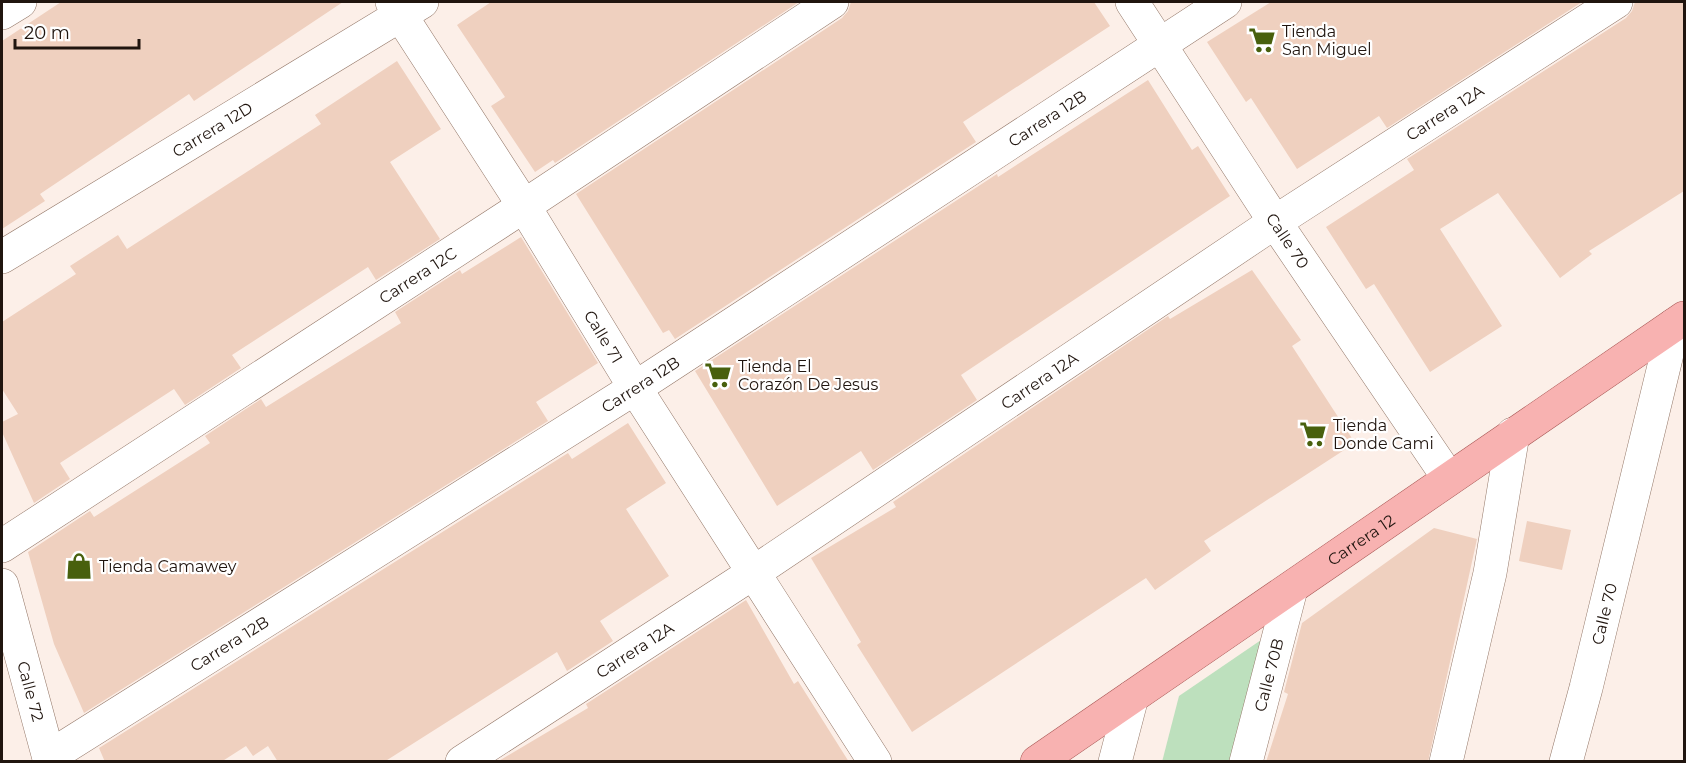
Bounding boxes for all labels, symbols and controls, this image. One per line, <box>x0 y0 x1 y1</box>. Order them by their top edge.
scale bar <box>15 12 140 50</box>
text: 20 m <box>24 22 70 44</box>
place label: Tienda San Miguel <box>1282 22 1372 59</box>
supermarket icon: Tienda San Miguel <box>1247 25 1277 55</box>
street label: Carrera 12A <box>1403 81 1488 145</box>
street label: Carrera 12B <box>1005 86 1090 151</box>
street label: Carrera 12D <box>169 98 256 161</box>
street label: Calle 70 <box>1262 210 1313 272</box>
street label: Carrera 12C <box>376 244 460 308</box>
street label: Calle 71 <box>580 307 627 367</box>
street label: Carrera 12A <box>997 348 1082 414</box>
street label: Carrera 12B <box>598 352 683 417</box>
place label: Tienda El Corazón De Jesus <box>738 357 879 394</box>
supermarket icon: Tienda El Corazón De Jesus <box>703 360 733 390</box>
place label: Tienda Donde Cami <box>1333 416 1434 453</box>
supermarket icon: Tienda Donde Cami <box>1298 419 1328 449</box>
street label: Carrera 12 <box>1324 510 1399 570</box>
shop icon: Tienda Camawey <box>64 551 94 581</box>
place label: Tienda Camawey <box>99 557 237 576</box>
street label: Calle 70 <box>1588 581 1621 647</box>
street label: Carrera 12B <box>187 612 272 676</box>
street label: Carrera 12A <box>593 618 678 682</box>
street label: Calle 70B <box>1251 636 1288 714</box>
street label: Calle 72 <box>13 659 48 724</box>

